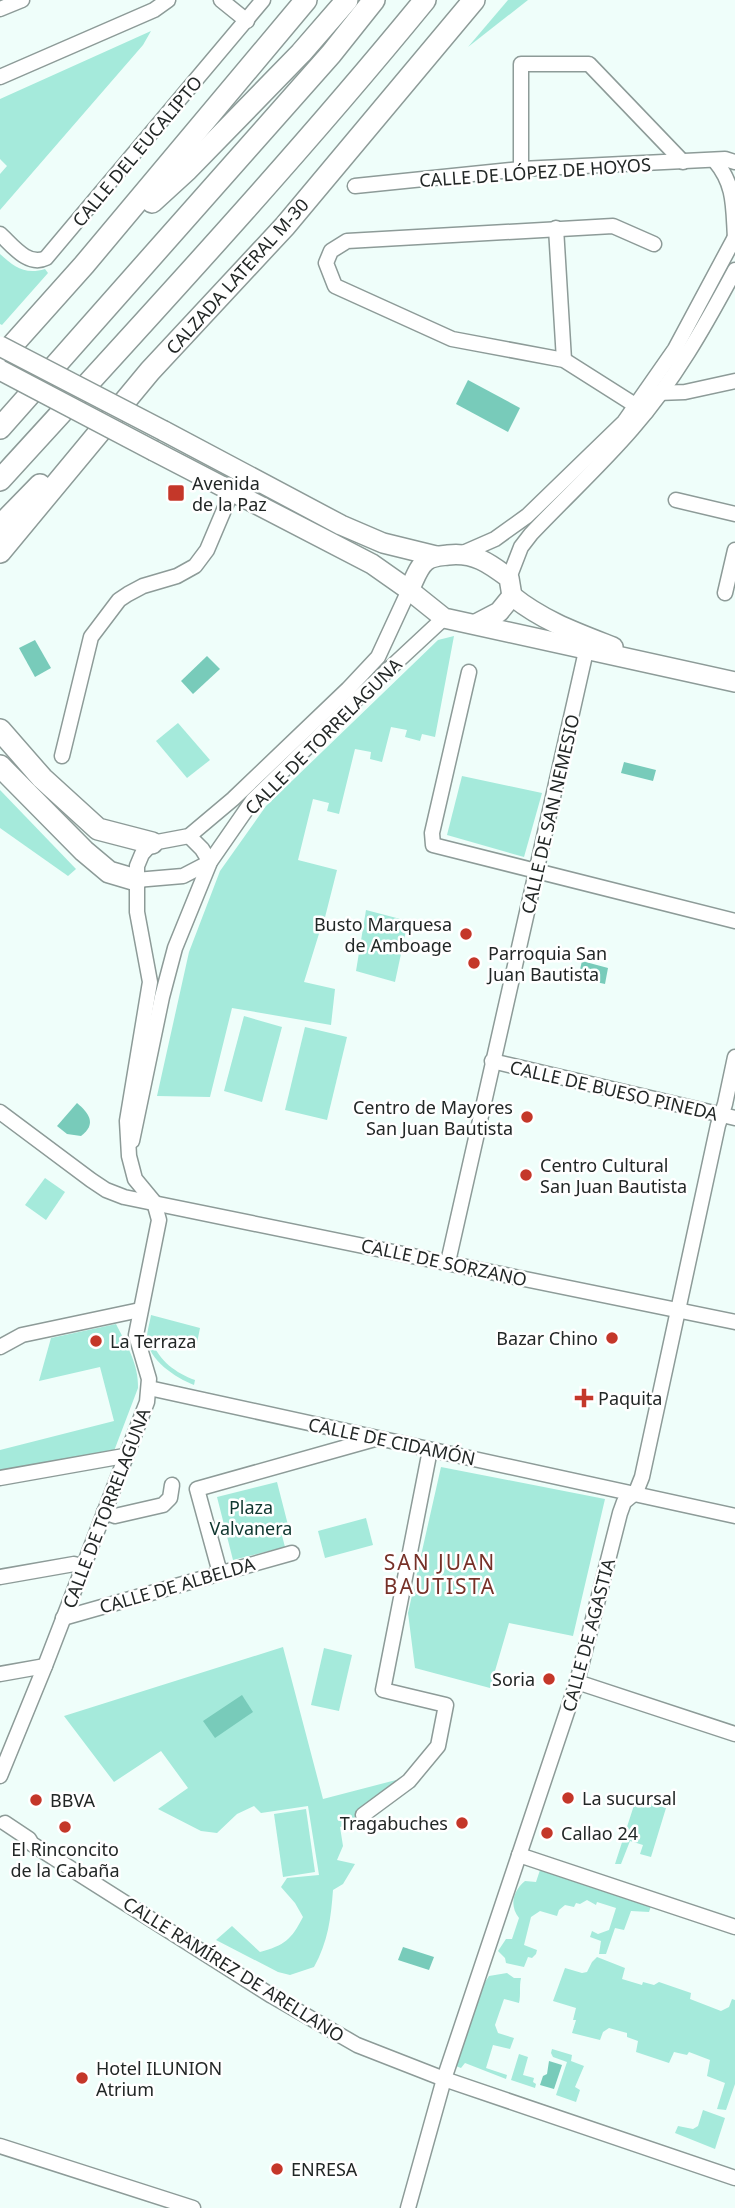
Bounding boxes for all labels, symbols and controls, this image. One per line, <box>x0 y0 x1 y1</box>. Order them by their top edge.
street label: CALLE DEL EUCALIPTO <box>67 71 207 231</box>
street label: CALLE DE LÓPEZ DE HOYOS <box>418 152 652 192</box>
street label: CALZADA LATERAL M-30 <box>160 193 314 359</box>
place label: Avenida de la Paz <box>192 471 267 516</box>
marker: Avenida de la Paz <box>166 483 186 503</box>
street label: CALLE DE TORRELAGUNA <box>239 652 407 820</box>
street label: CALLE DE SAN NEMESIO <box>515 712 585 916</box>
place label: Busto Marquesa de Amboage <box>314 912 452 957</box>
marker: Busto Marquesa de Amboage <box>458 926 474 942</box>
place label: Parroquia San Juan Bautista <box>486 941 607 986</box>
marker: Parroquia San Juan Bautista <box>466 955 482 971</box>
street label: CALLE DE BUESO PINEDA <box>508 1054 721 1126</box>
place label: Centro de Mayores San Juan Bautista <box>353 1095 513 1140</box>
marker: Centro de Mayores San Juan Bautista <box>519 1109 535 1125</box>
place label: Centro Cultural San Juan Bautista <box>540 1153 687 1198</box>
marker: Centro Cultural San Juan Bautista <box>518 1167 534 1183</box>
street label: CALLE DE SORZANO <box>359 1233 529 1291</box>
place label: Bazar Chino <box>496 1326 598 1350</box>
place label: La Terraza <box>110 1329 196 1353</box>
marker: Bazar Chino <box>604 1330 620 1346</box>
marker: La Terraza <box>88 1333 104 1349</box>
place label: Paquita <box>598 1386 662 1410</box>
marker: Paquita <box>576 1390 592 1406</box>
street label: CALLE DE TORRELAGUNA <box>57 1404 155 1611</box>
street label: CALLE DE CIDAMÓN <box>306 1412 478 1470</box>
park label: Plaza Valvanera <box>210 1495 292 1540</box>
district label: SAN JUAN BAUTISTA <box>384 1548 496 1600</box>
street label: CALLE DE ALBELDA <box>96 1551 258 1619</box>
street label: CALLE DE AGASTIA <box>556 1555 620 1714</box>
place label: Soria <box>492 1667 535 1691</box>
marker: Soria <box>541 1671 557 1687</box>
place label: La sucursal <box>582 1786 677 1810</box>
place label: BBVA <box>50 1788 95 1812</box>
marker: La sucursal <box>560 1790 576 1806</box>
marker: BBVA <box>28 1792 44 1808</box>
place label: Tragabuches <box>340 1811 448 1835</box>
marker: Tragabuches <box>454 1815 470 1831</box>
marker: El Rinconcito de la Cabaña <box>57 1819 73 1835</box>
place label: Callao 24 <box>561 1821 638 1845</box>
marker: Callao 24 <box>539 1825 555 1841</box>
place label: El Rinconcito de la Cabaña <box>10 1837 120 1882</box>
street label: CALLE RAMÍREZ DE ARELLANO <box>119 1891 349 2047</box>
place label: Hotel ILUNION Atrium <box>96 2056 222 2101</box>
marker: Hotel ILUNION Atrium <box>74 2070 90 2086</box>
place label: ENRESA <box>291 2157 358 2181</box>
marker: ENRESA <box>269 2161 285 2177</box>

